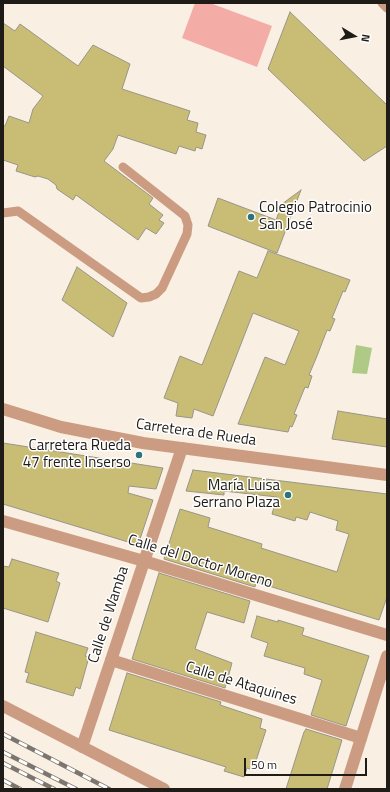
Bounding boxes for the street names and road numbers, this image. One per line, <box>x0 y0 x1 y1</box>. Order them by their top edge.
street label: Carretera de Rueda <box>135 416 257 450</box>
street label: Calle del Doctor Moreno <box>125 531 275 593</box>
street label: Calle de Wamba <box>85 564 133 666</box>
street label: Calle de Ataquines <box>183 659 299 709</box>

